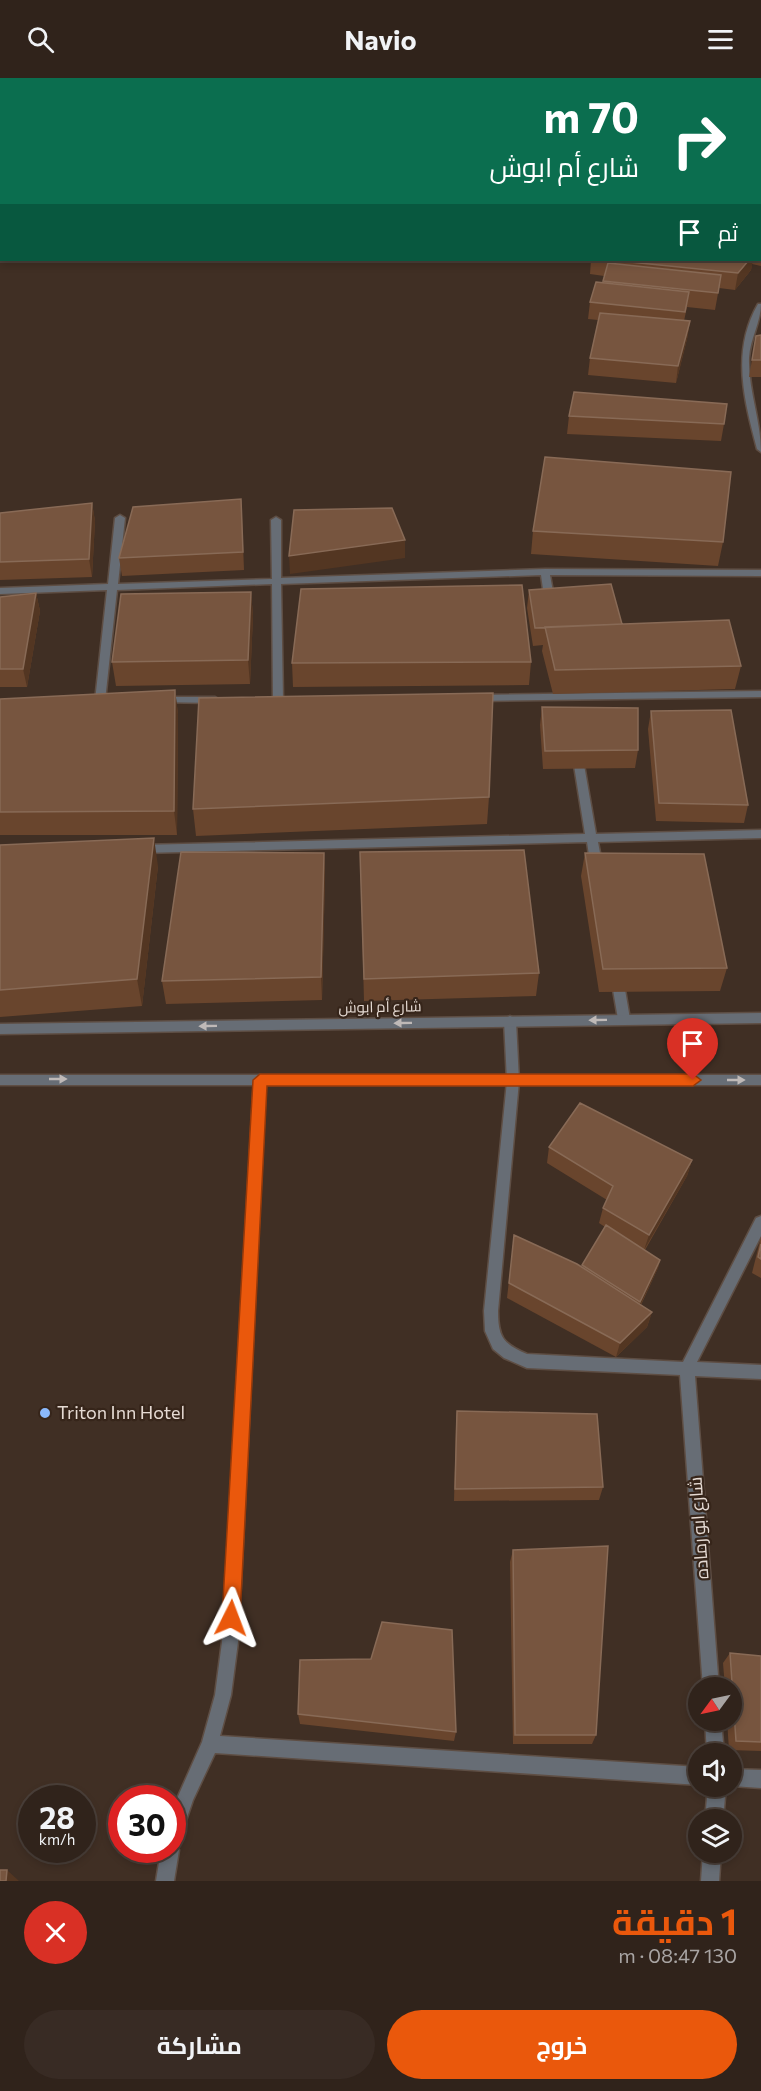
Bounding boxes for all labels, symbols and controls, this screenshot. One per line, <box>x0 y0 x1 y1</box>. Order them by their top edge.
icon: search <box>24 23 57 56</box>
text: Navio <box>344 23 417 56</box>
icon: menu <box>704 23 737 56</box>
text: 70 m <box>544 90 639 142</box>
icon: right <box>660 102 738 180</box>
text: شارع أم ابوش <box>489 150 639 183</box>
icon: arrive <box>673 216 706 249</box>
text: ثم <box>718 219 738 246</box>
street label: شارع أم ابوش <box>338 996 422 1019</box>
one-way arrow <box>588 1015 607 1025</box>
one-way arrow <box>393 1018 412 1028</box>
pin <box>667 1018 718 1080</box>
one-way arrow <box>198 1021 217 1031</box>
icon: arrive <box>676 1027 709 1060</box>
one-way arrow <box>49 1074 68 1084</box>
one-way arrow <box>727 1075 746 1085</box>
place label: Triton Inn Hotel <box>57 1401 185 1423</box>
marker: Triton Inn Hotel <box>38 1406 52 1420</box>
street label: شارع ابو رماده <box>683 1476 715 1580</box>
position arrow <box>199 1586 263 1650</box>
north arrow <box>688 1677 742 1731</box>
map controls <box>688 1677 742 1863</box>
button: sound <box>688 1743 742 1797</box>
speed limit sign: 30 <box>108 1785 186 1863</box>
text: 28 <box>39 1798 75 1835</box>
button: layers <box>688 1809 742 1863</box>
text: km/h <box>39 1830 75 1848</box>
text: 1 دقيقة <box>612 1898 737 1942</box>
button: close <box>24 1901 87 1964</box>
text: 130 m · 08:47 <box>618 1943 737 1967</box>
button: مشاركة <box>24 2010 375 2079</box>
button: خروج <box>387 2010 737 2079</box>

